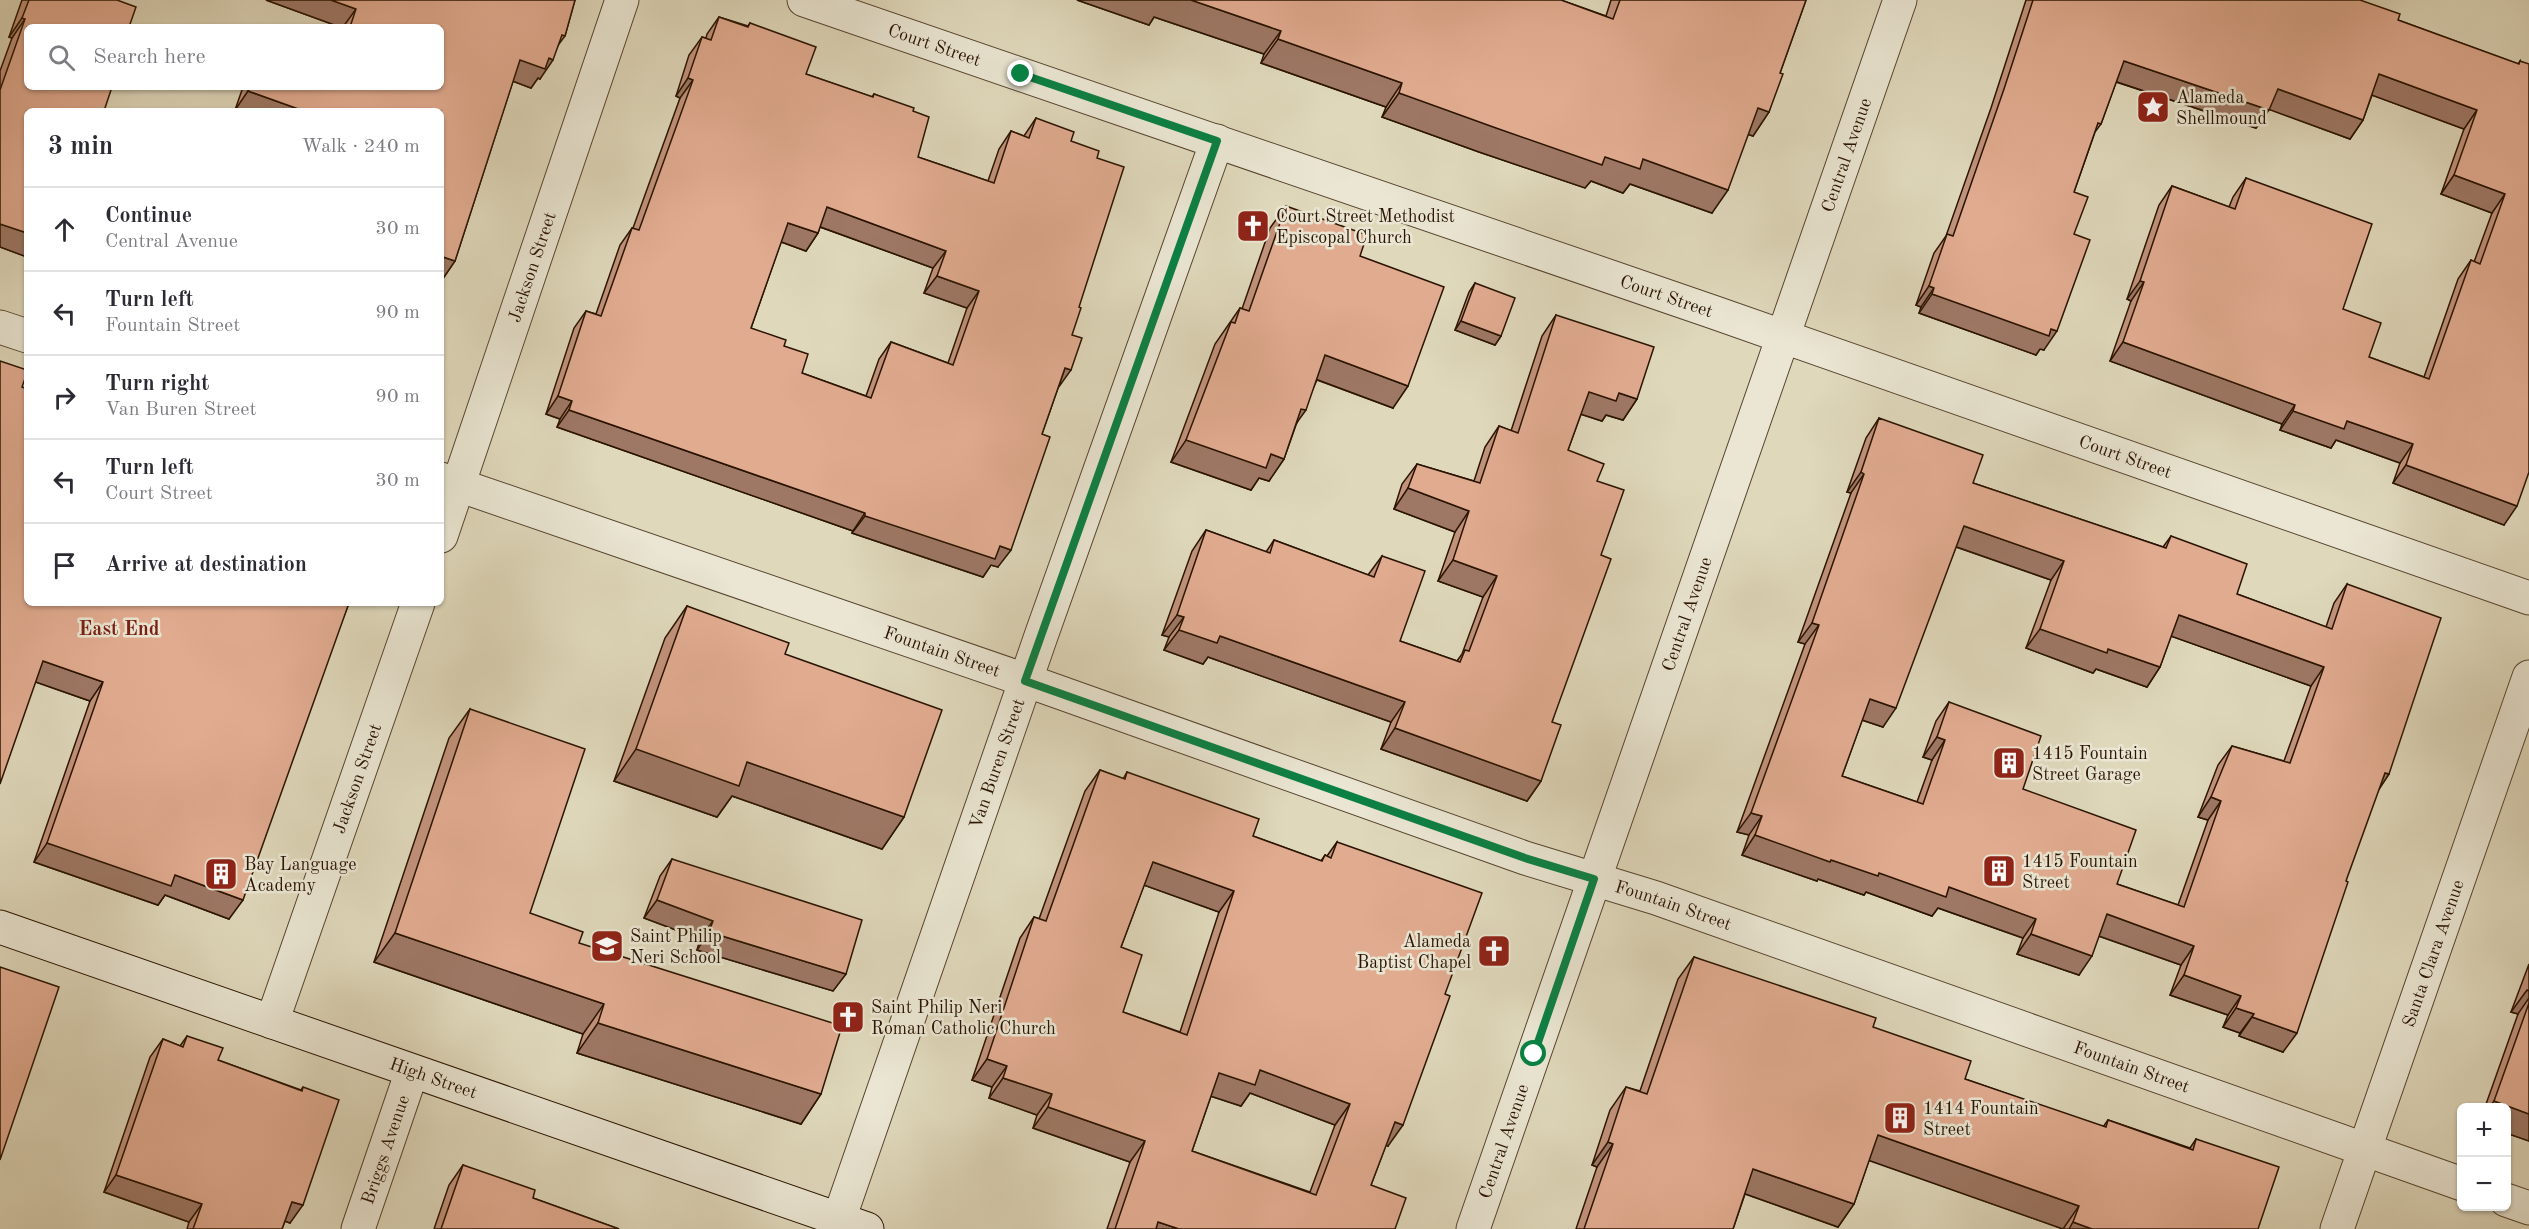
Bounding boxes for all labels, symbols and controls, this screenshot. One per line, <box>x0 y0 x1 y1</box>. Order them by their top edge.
street label: Court Street <box>885 21 983 70</box>
search box <box>24 24 444 90</box>
icon: search <box>45 41 78 74</box>
text: Search here <box>93 46 206 68</box>
route end <box>1007 60 1033 86</box>
place icon: Alameda Shellmound <box>2135 89 2171 125</box>
place label: Alameda Shellmound <box>2176 89 2267 128</box>
street label: Central Avenue <box>1819 96 1875 215</box>
text: 3 min <box>48 134 113 160</box>
text: Walk · 240 m <box>301 137 420 157</box>
text: Continue <box>105 205 192 227</box>
church icon: Court Street Methodist Episcopal Church <box>1235 208 1271 244</box>
place label: Court Street Methodist Episcopal Church <box>1276 208 1455 247</box>
street label: Jackson Street <box>506 210 560 325</box>
icon: ahead <box>48 213 81 246</box>
text: 30 m <box>375 219 420 239</box>
text: Central Avenue <box>105 232 238 252</box>
street label: Court Street <box>1617 273 1715 321</box>
text: Turn left <box>105 289 194 311</box>
icon: left <box>48 297 81 330</box>
text: 90 m <box>375 303 420 323</box>
text: Fountain Street <box>105 316 240 336</box>
text: Turn right <box>105 373 209 395</box>
icon: right <box>48 381 81 414</box>
text: 90 m <box>375 387 420 407</box>
text: Van Buren Street <box>105 400 256 420</box>
street label: Court Street <box>2076 433 2174 482</box>
text: Turn left <box>105 457 194 479</box>
icon: left <box>48 465 81 498</box>
text: 30 m <box>375 471 420 491</box>
text: Court Street <box>105 484 213 504</box>
icon: arrive <box>48 549 81 582</box>
text: Arrive at destination <box>105 554 307 576</box>
street label: Central Avenue <box>1659 555 1716 674</box>
district label: East End <box>78 620 160 640</box>
street label: Fountain Street <box>881 624 1002 681</box>
street label: Van Buren Street <box>967 696 1029 831</box>
street label: Jackson Street <box>330 721 385 836</box>
building icon: 1415 Fountain Street Garage <box>1991 745 2027 781</box>
place label: 1415 Fountain Street Garage <box>2032 745 2148 784</box>
building icon: 1415 Fountain Street <box>1981 853 2017 889</box>
place label: 1415 Fountain Street <box>2022 853 2138 892</box>
building icon: Bay Language Academy <box>203 856 239 892</box>
place label: Bay Language Academy <box>244 856 357 895</box>
street label: Fountain Street <box>1613 878 1734 934</box>
street label: Santa Clara Avenue <box>2400 878 2468 1029</box>
school or university icon: Saint Philip Neri School <box>589 928 625 964</box>
place label: Saint Philip Neri School <box>630 928 722 967</box>
place label: Alameda Baptist Chapel <box>1357 933 1471 972</box>
church icon: Alameda Baptist Chapel <box>1476 933 1512 969</box>
church icon: Saint Philip Neri Roman Catholic Church <box>830 999 866 1035</box>
place label: Saint Philip Neri Roman Catholic Church <box>871 999 1056 1038</box>
street label: Fountain Street <box>2071 1039 2192 1097</box>
route start <box>1520 1040 1546 1066</box>
street label: High Street <box>387 1055 479 1102</box>
street label: Central Avenue <box>1476 1082 1533 1201</box>
street label: Briggs Avenue <box>359 1093 413 1207</box>
building icon: 1414 Fountain Street <box>1882 1100 1918 1136</box>
place label: 1414 Fountain Street <box>1923 1100 2039 1139</box>
map controls <box>2457 1103 2511 1211</box>
button: + <box>2457 1103 2511 1157</box>
button: − <box>2457 1157 2511 1211</box>

